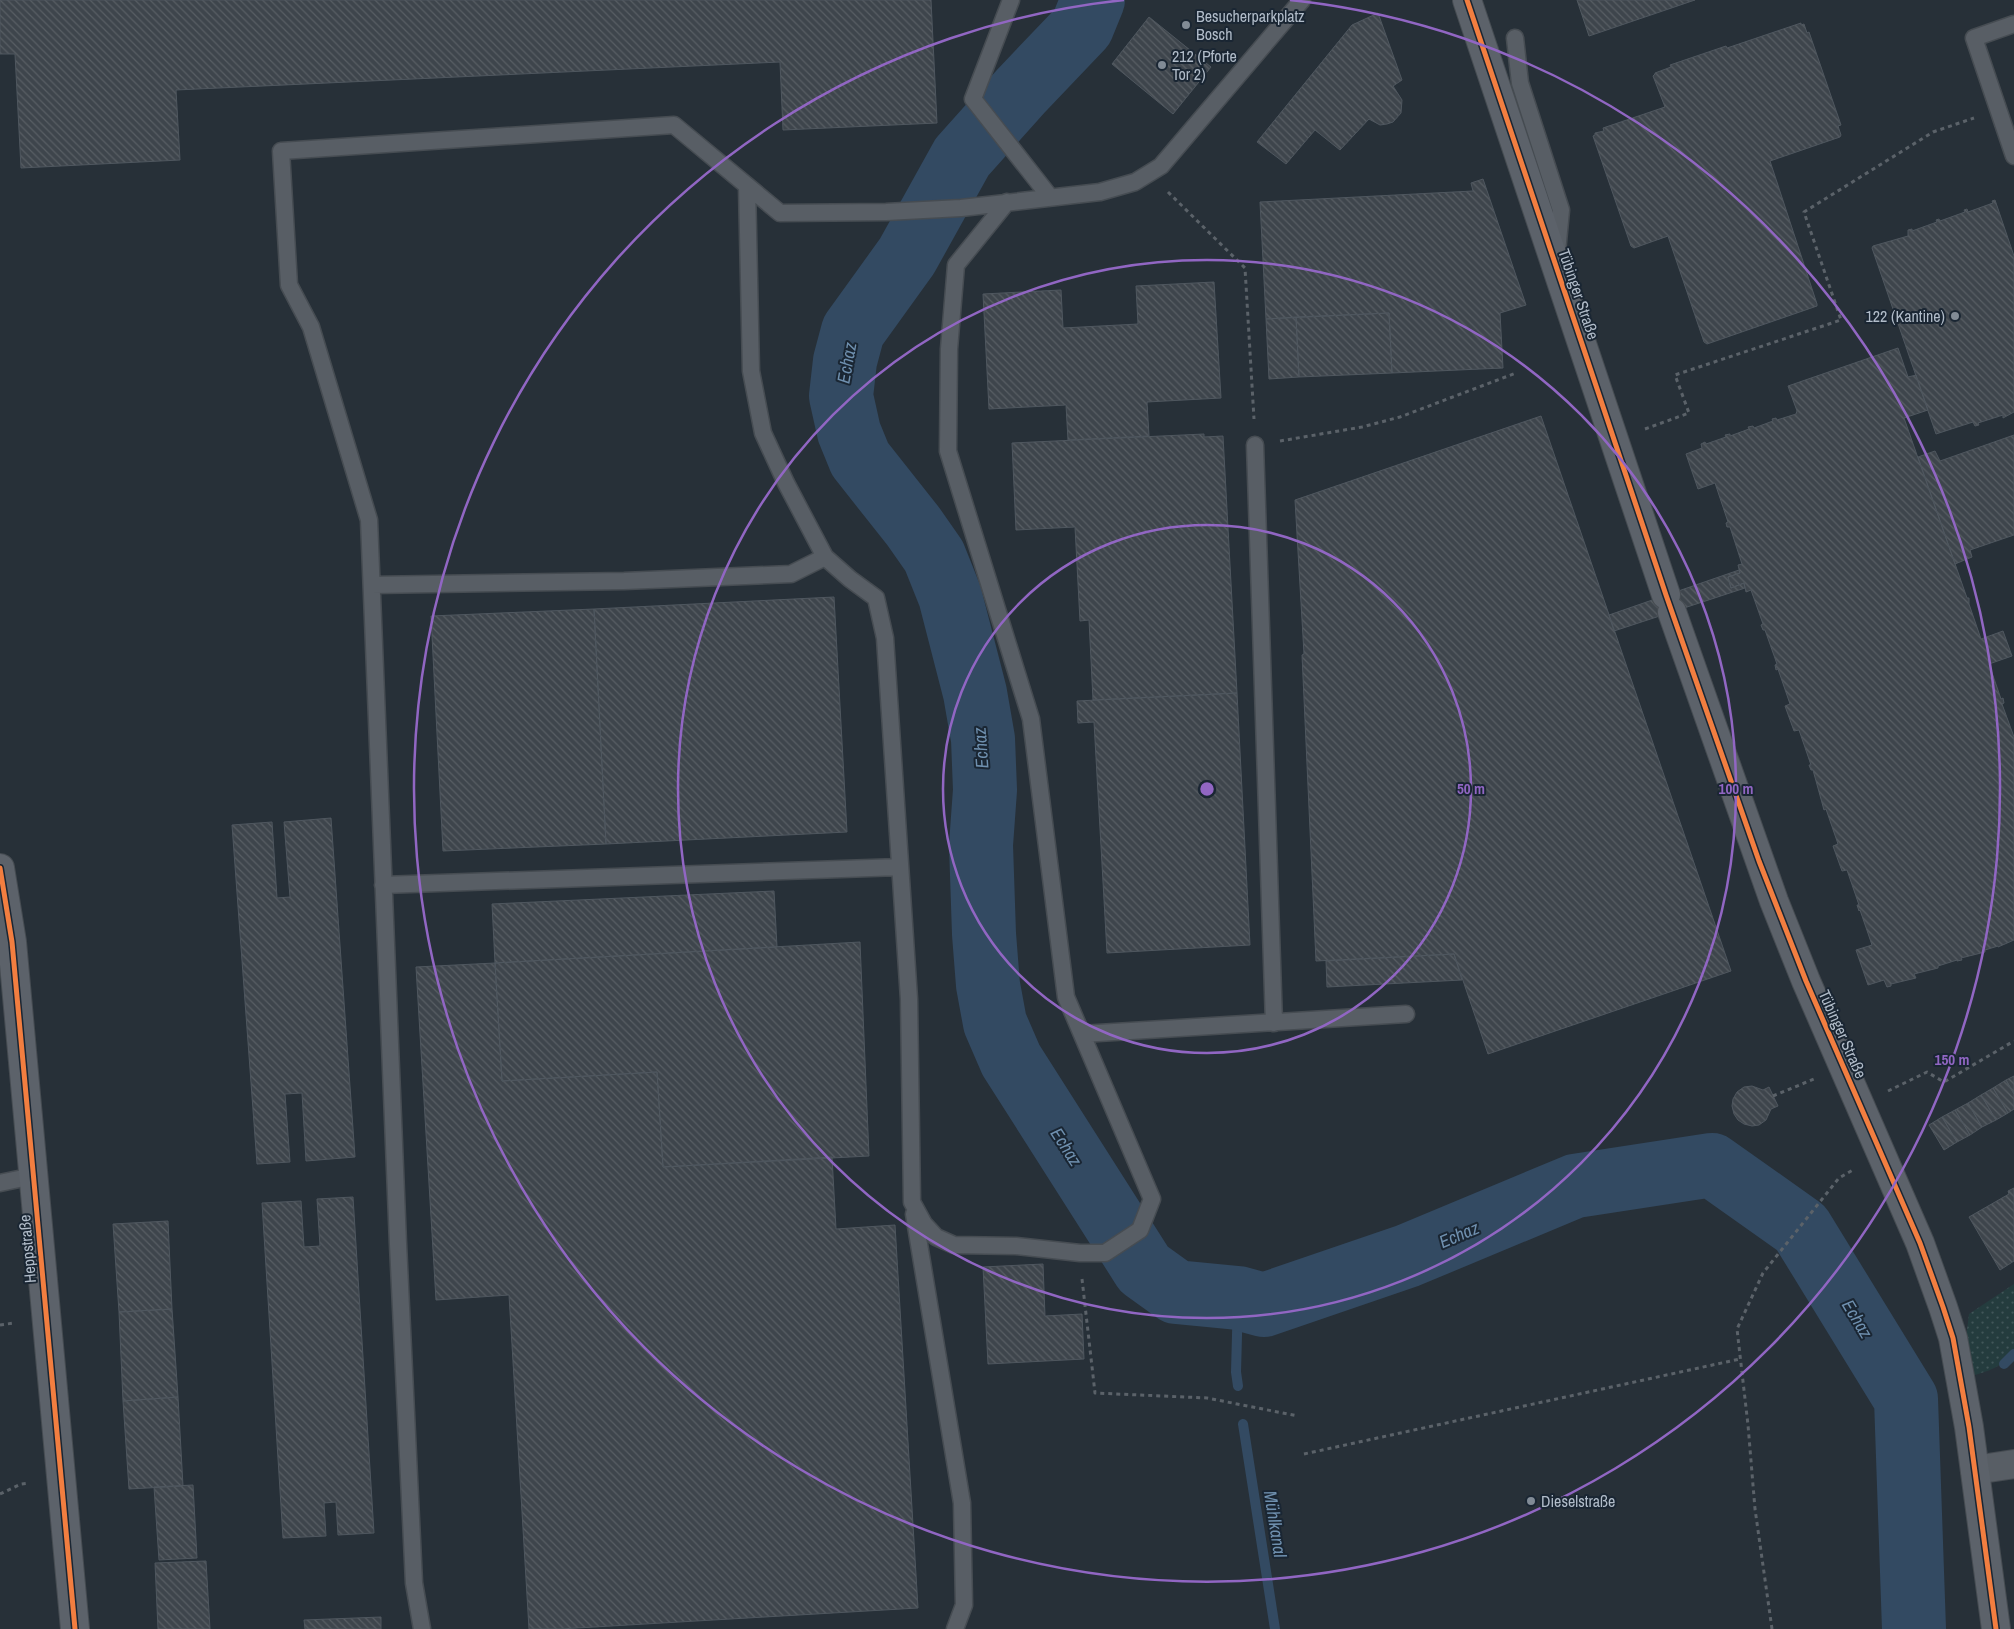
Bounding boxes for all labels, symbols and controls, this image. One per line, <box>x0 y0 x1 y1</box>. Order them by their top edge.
place label: Besucherparkplatz Bosch <box>1196 5 1305 45</box>
marker: Besucherparkplatz Bosch <box>1180 19 1192 31</box>
place label: 212 (Pforte Tor 2) <box>1172 45 1237 85</box>
marker: 212 (Pforte Tor 2) <box>1156 59 1168 71</box>
street label: Tübinger Straße <box>1553 246 1605 342</box>
place label: 122 (Kantine) <box>1865 305 1945 327</box>
marker: 122 (Kantine) <box>1949 310 1961 322</box>
water label: Echaz <box>831 340 862 385</box>
water label: Echaz <box>967 726 994 769</box>
text: 50 m <box>1457 778 1485 799</box>
text: 100 m <box>1719 778 1753 799</box>
centre of rings <box>1198 780 1216 798</box>
street label: Tübinger Straße <box>1814 986 1872 1082</box>
text: 150 m <box>1935 1049 1969 1070</box>
water label: Echaz <box>1045 1123 1088 1171</box>
street label: Heppstraße <box>13 1214 41 1284</box>
water label: Echaz <box>1435 1215 1483 1254</box>
water label: Echaz <box>1836 1295 1879 1343</box>
water label: Mühlkanal <box>1258 1489 1293 1560</box>
place label: Dieselstraße <box>1541 1490 1615 1512</box>
marker: Dieselstraße <box>1525 1495 1537 1507</box>

